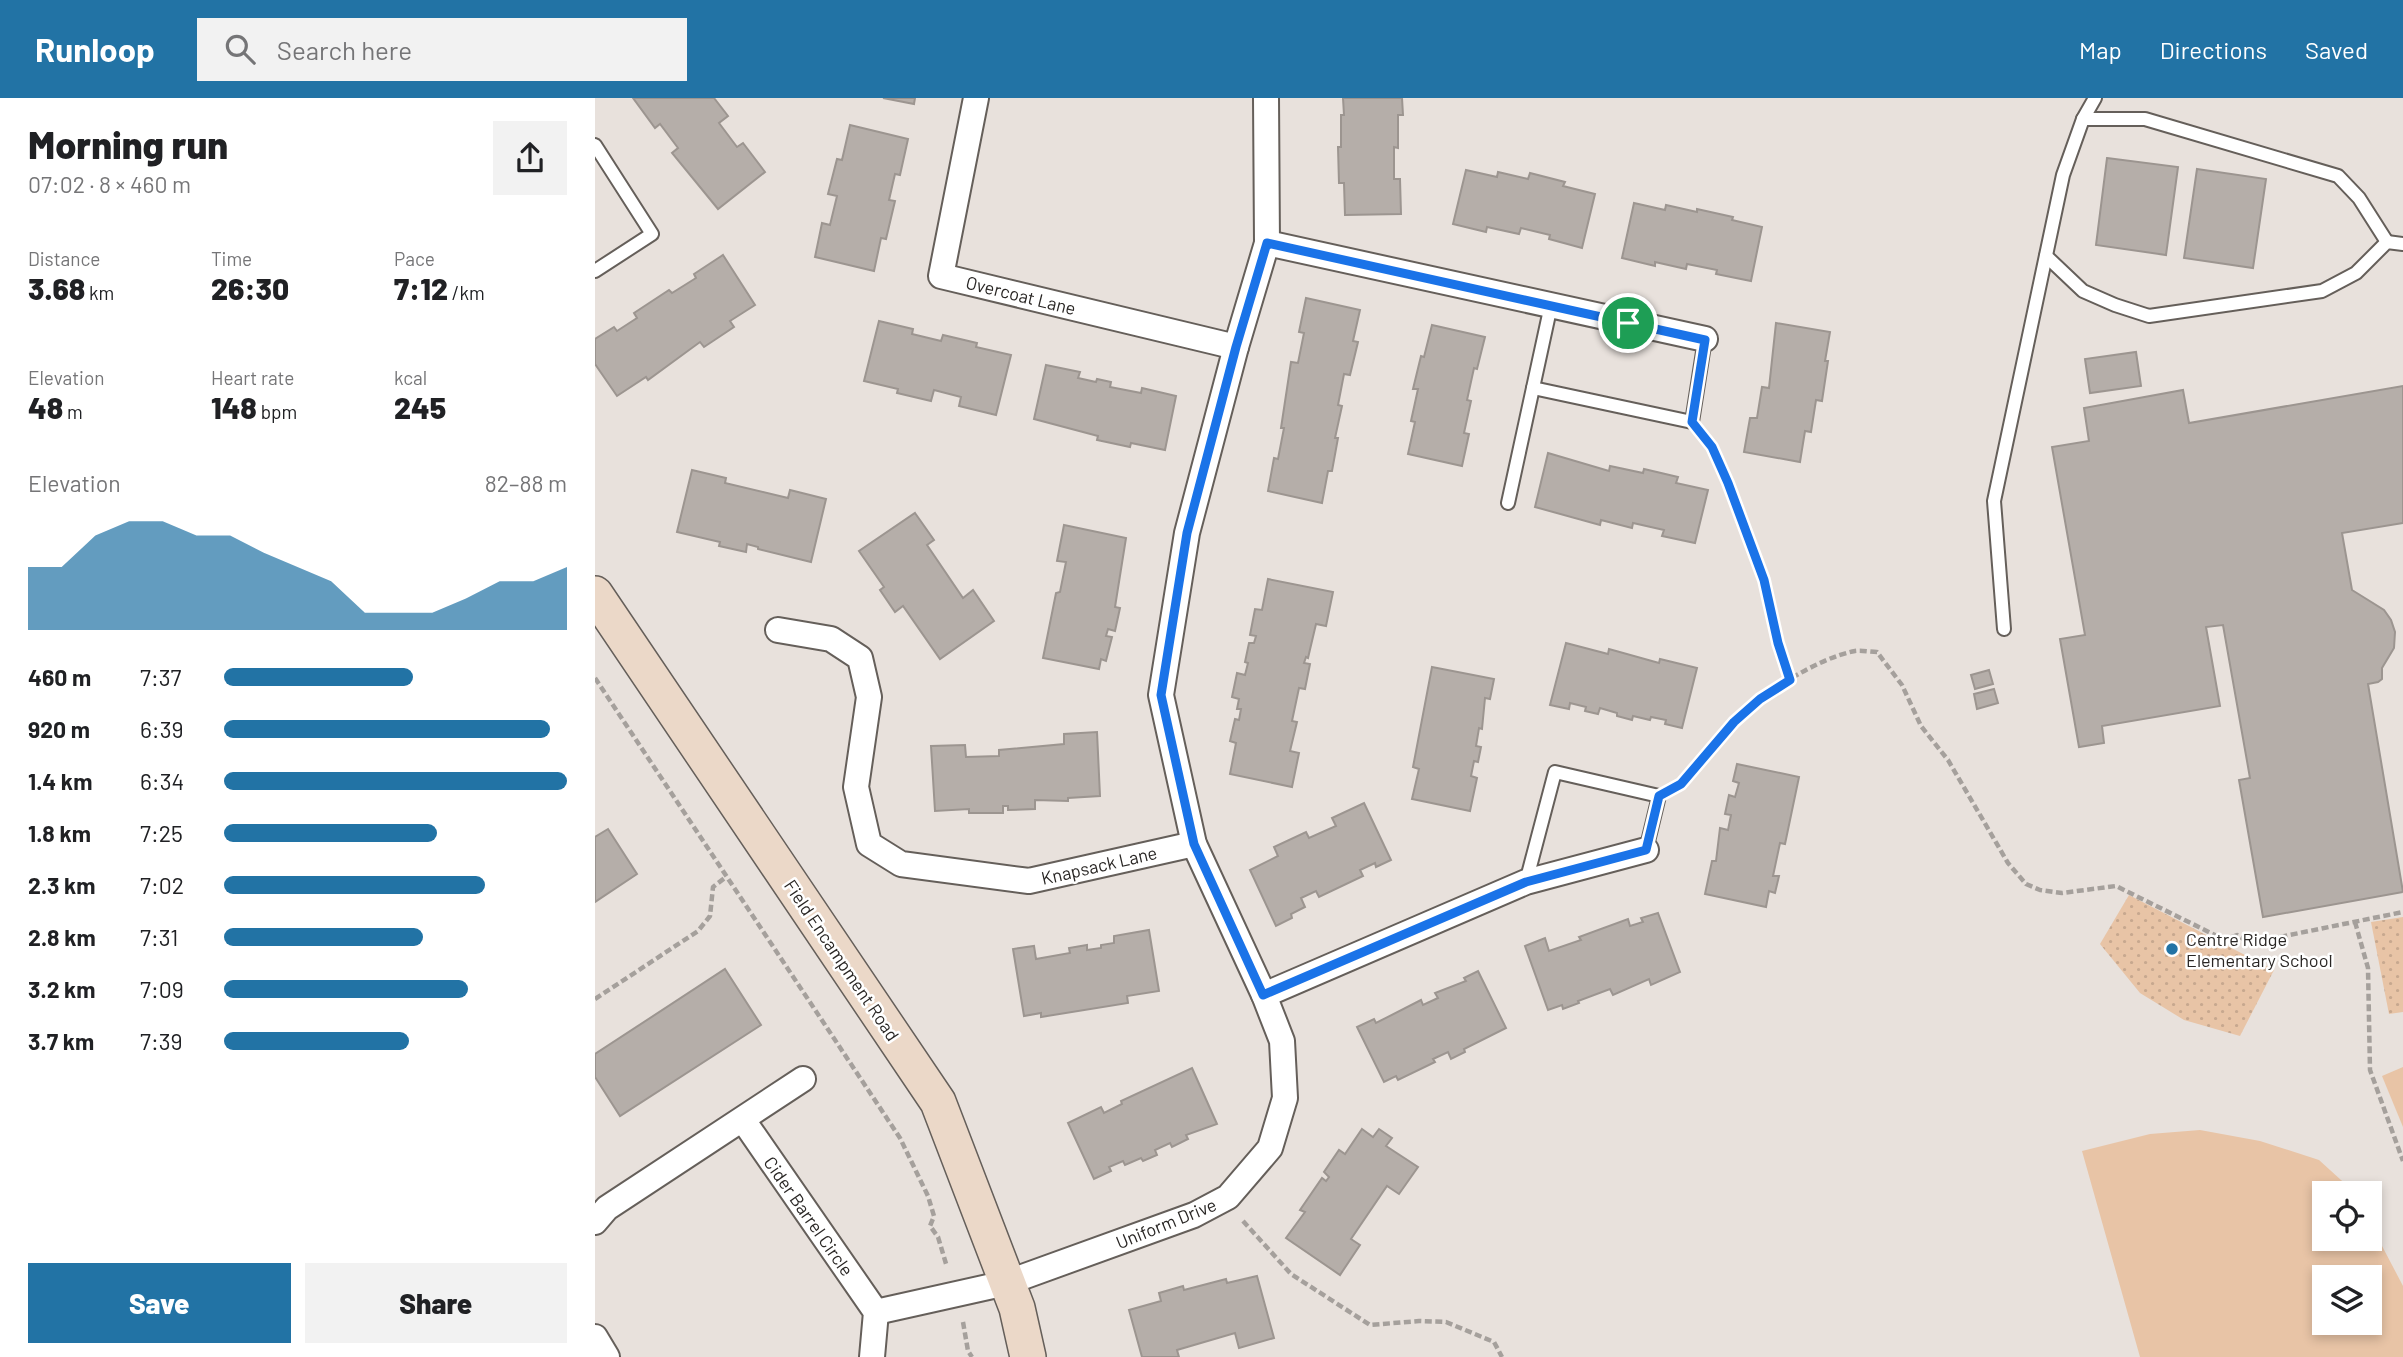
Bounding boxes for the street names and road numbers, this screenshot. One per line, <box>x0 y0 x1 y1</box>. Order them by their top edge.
street label: Overcoat Lane <box>964 271 1078 319</box>
street label: Knapsack Lane <box>1039 841 1159 889</box>
street label: Field Encampment Road <box>780 875 904 1045</box>
street label: Cider Barrel Circle <box>760 1152 858 1280</box>
street label: Uniform Drive <box>1113 1193 1219 1253</box>

